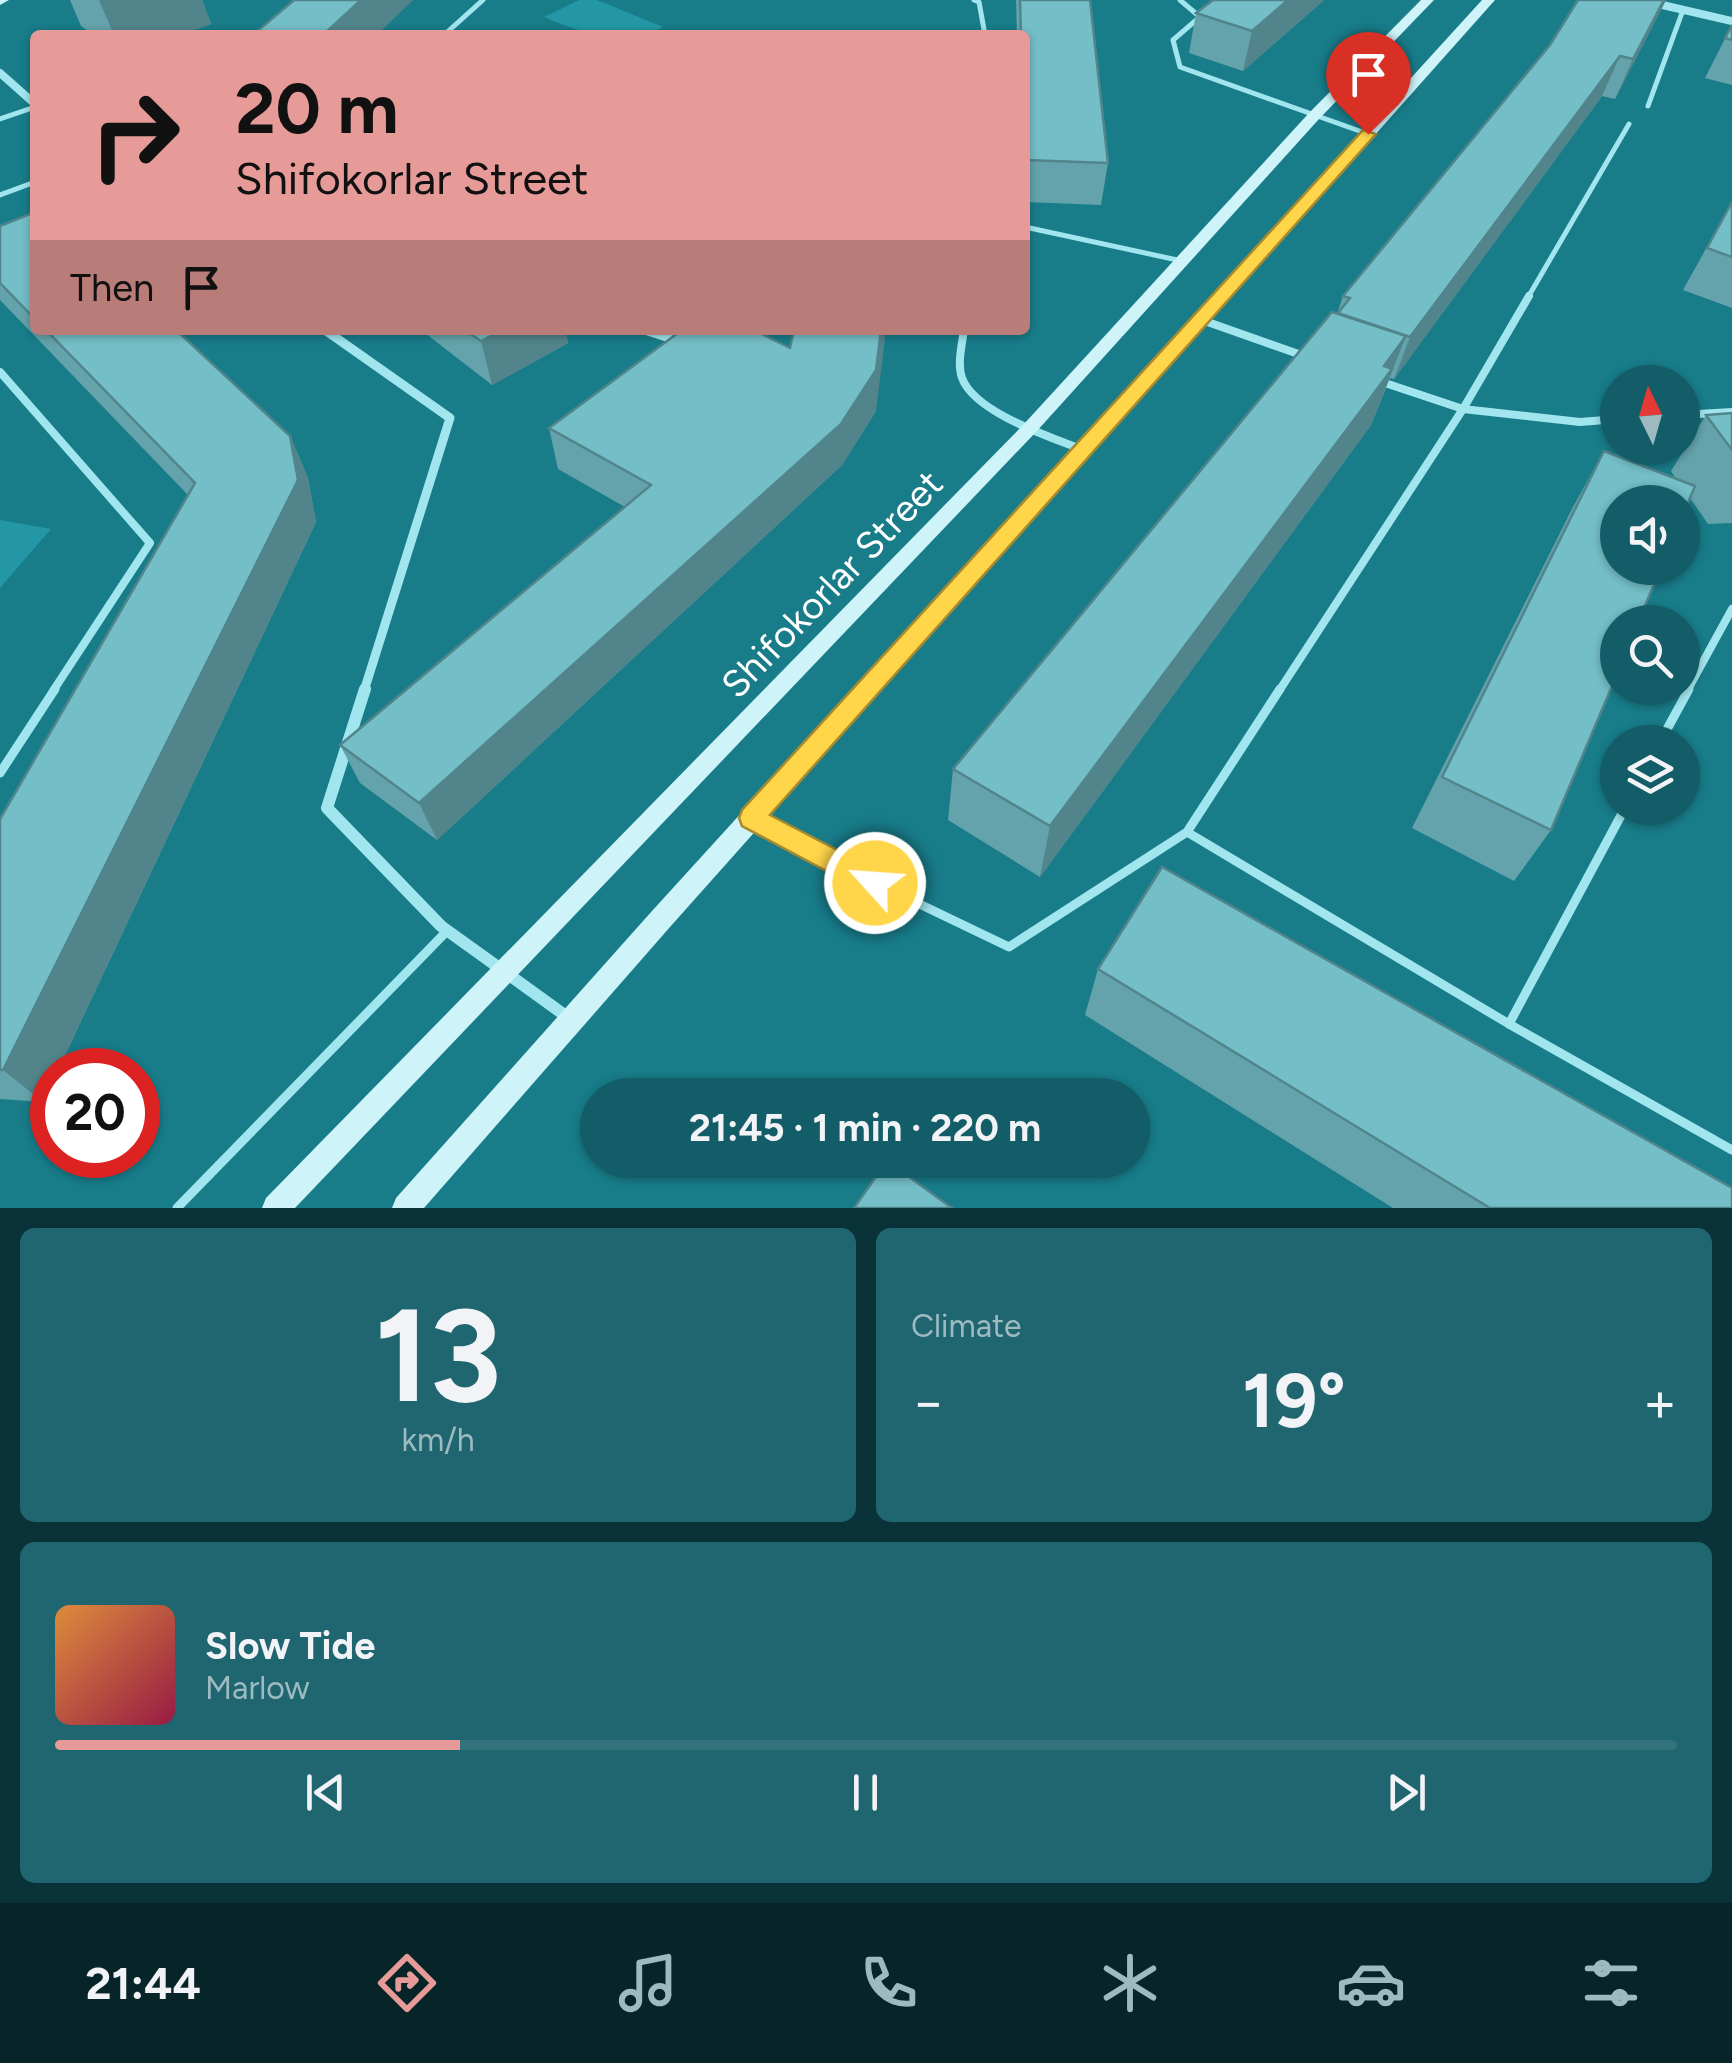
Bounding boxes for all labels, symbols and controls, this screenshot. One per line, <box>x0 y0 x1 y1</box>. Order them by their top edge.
pin <box>1326 32 1411 135</box>
icon: arrive <box>1341 47 1396 102</box>
text: 20 m <box>235 66 399 151</box>
icon: right <box>70 70 200 200</box>
text: Shifokorlar Street <box>235 151 589 205</box>
icon: arrive <box>174 260 229 315</box>
text: Then <box>70 265 154 311</box>
north arrow <box>1600 365 1700 465</box>
map controls <box>1600 365 1700 825</box>
street label: Shifokorlar Street <box>712 461 952 707</box>
button: sound <box>1600 485 1700 585</box>
button: search <box>1600 605 1700 705</box>
button: layers <box>1600 725 1700 825</box>
position arrow <box>823 831 927 935</box>
speed limit sign: 20 <box>30 1048 160 1178</box>
text: 21:45 · 1 min · 220 m <box>689 1105 1041 1151</box>
text: 13 <box>374 1278 502 1434</box>
text: Climate <box>911 1307 1022 1345</box>
text: 19° <box>1242 1356 1346 1446</box>
text: − <box>911 1369 945 1435</box>
text: + <box>1643 1369 1677 1435</box>
text: km/h <box>401 1421 475 1459</box>
text: Slow Tide <box>205 1623 375 1669</box>
text: Marlow <box>205 1669 309 1707</box>
icon: previous <box>298 1765 353 1820</box>
icon: pause <box>838 1765 893 1820</box>
icon: next <box>1379 1765 1434 1820</box>
icon: directions <box>372 1948 442 2018</box>
icon: music <box>613 1948 683 2018</box>
icon: phone <box>854 1948 924 2018</box>
icon: climate <box>1095 1948 1165 2018</box>
icon: car <box>1336 1948 1406 2018</box>
icon: filters <box>1576 1948 1646 2018</box>
text: 21:44 <box>85 1956 201 2010</box>

